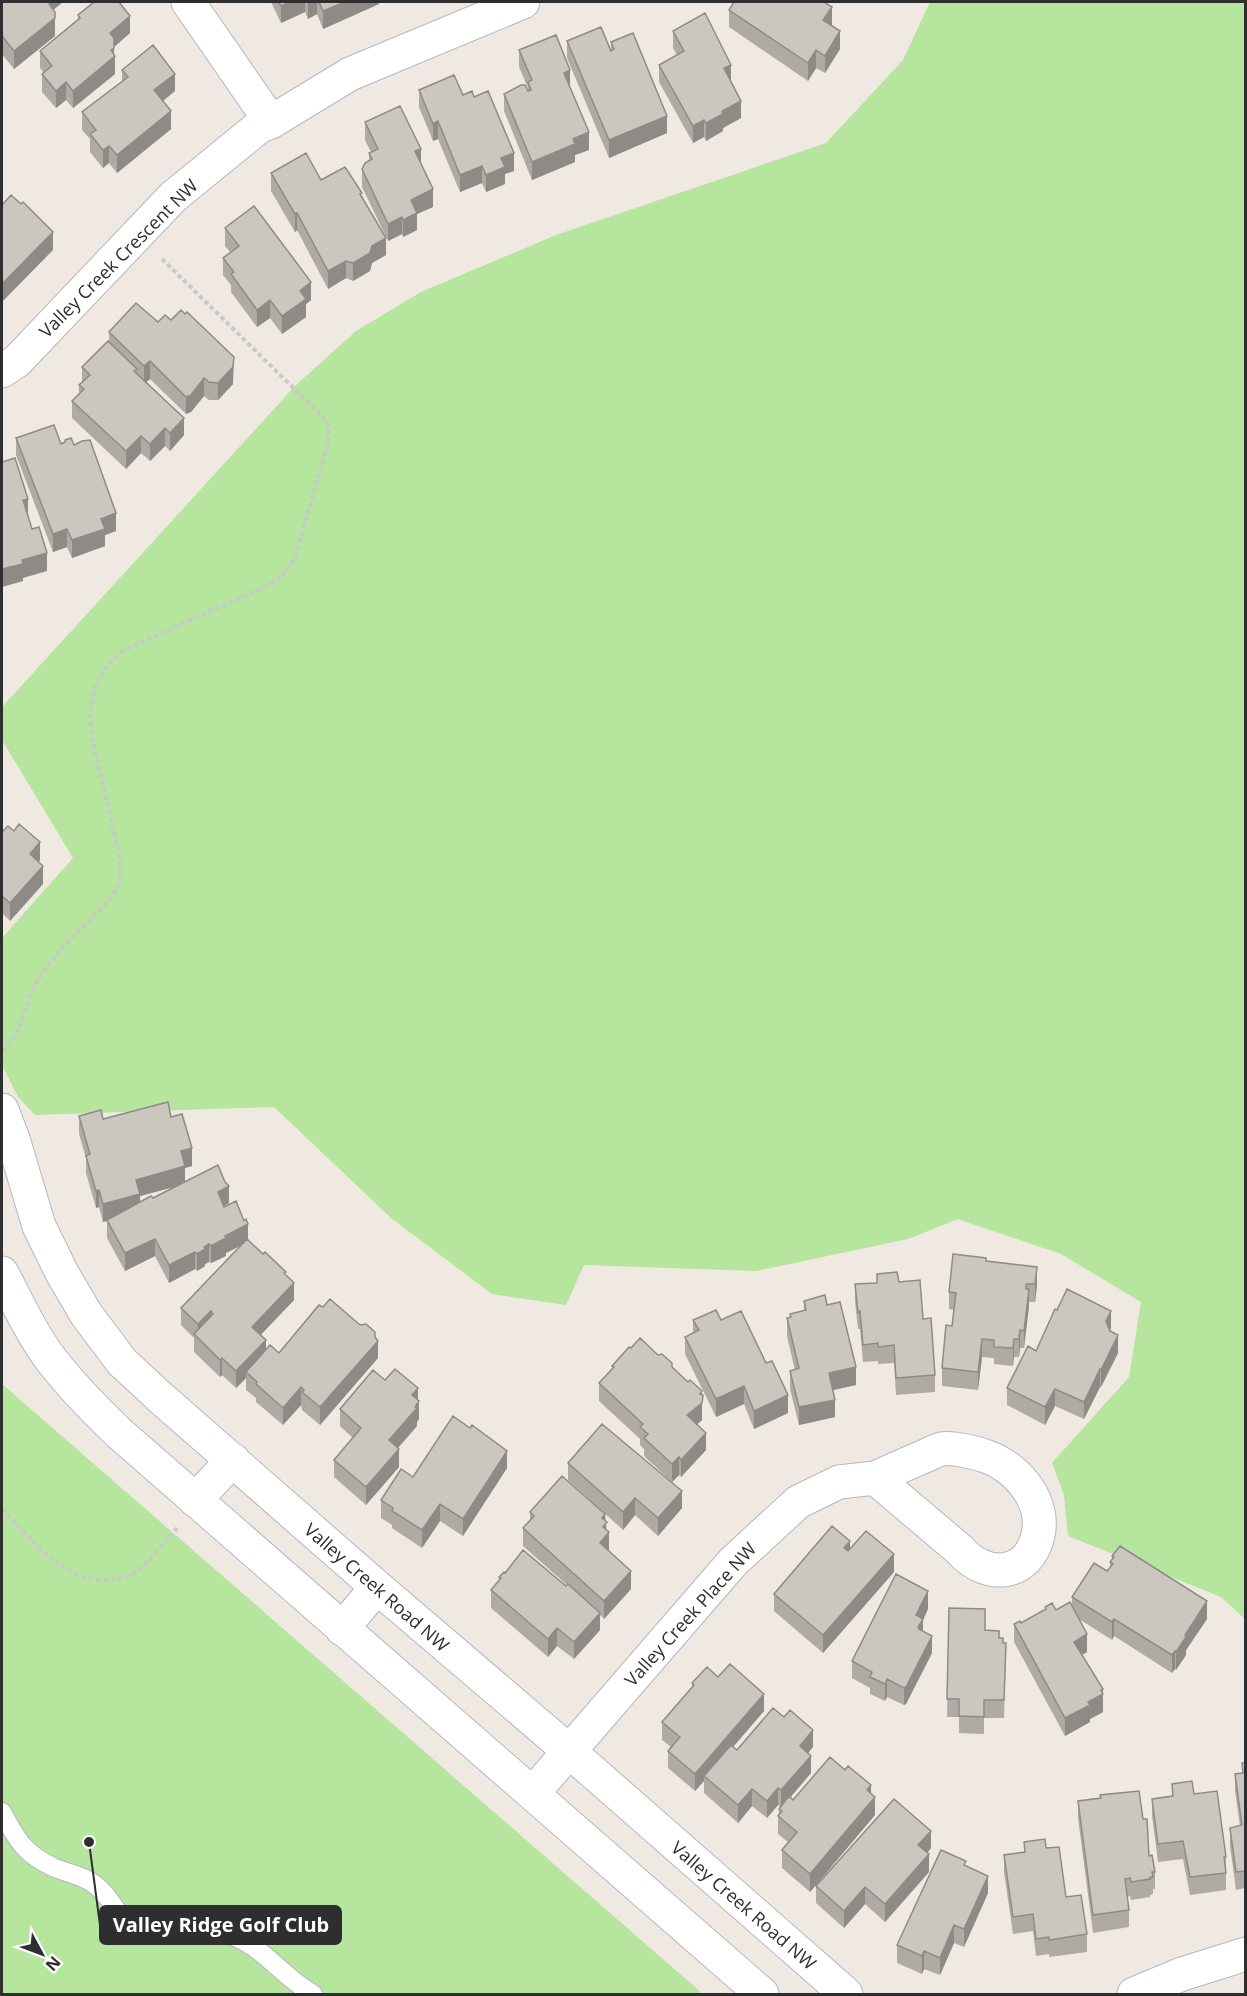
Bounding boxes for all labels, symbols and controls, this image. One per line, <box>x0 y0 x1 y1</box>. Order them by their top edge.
street label: Valley Creek Crescent NW <box>33 173 203 343</box>
street label: Valley Creek Road NW <box>300 1517 455 1657</box>
street label: Valley Creek Place NW <box>619 1537 761 1691</box>
street label: Valley Creek Road NW <box>667 1835 822 1975</box>
callout: Valley Ridge Golf Club <box>100 1906 341 1944</box>
text: Valley Ridge Golf Club <box>113 1911 329 1938</box>
north arrow <box>12 1924 72 1984</box>
text: N <box>41 1952 66 1976</box>

